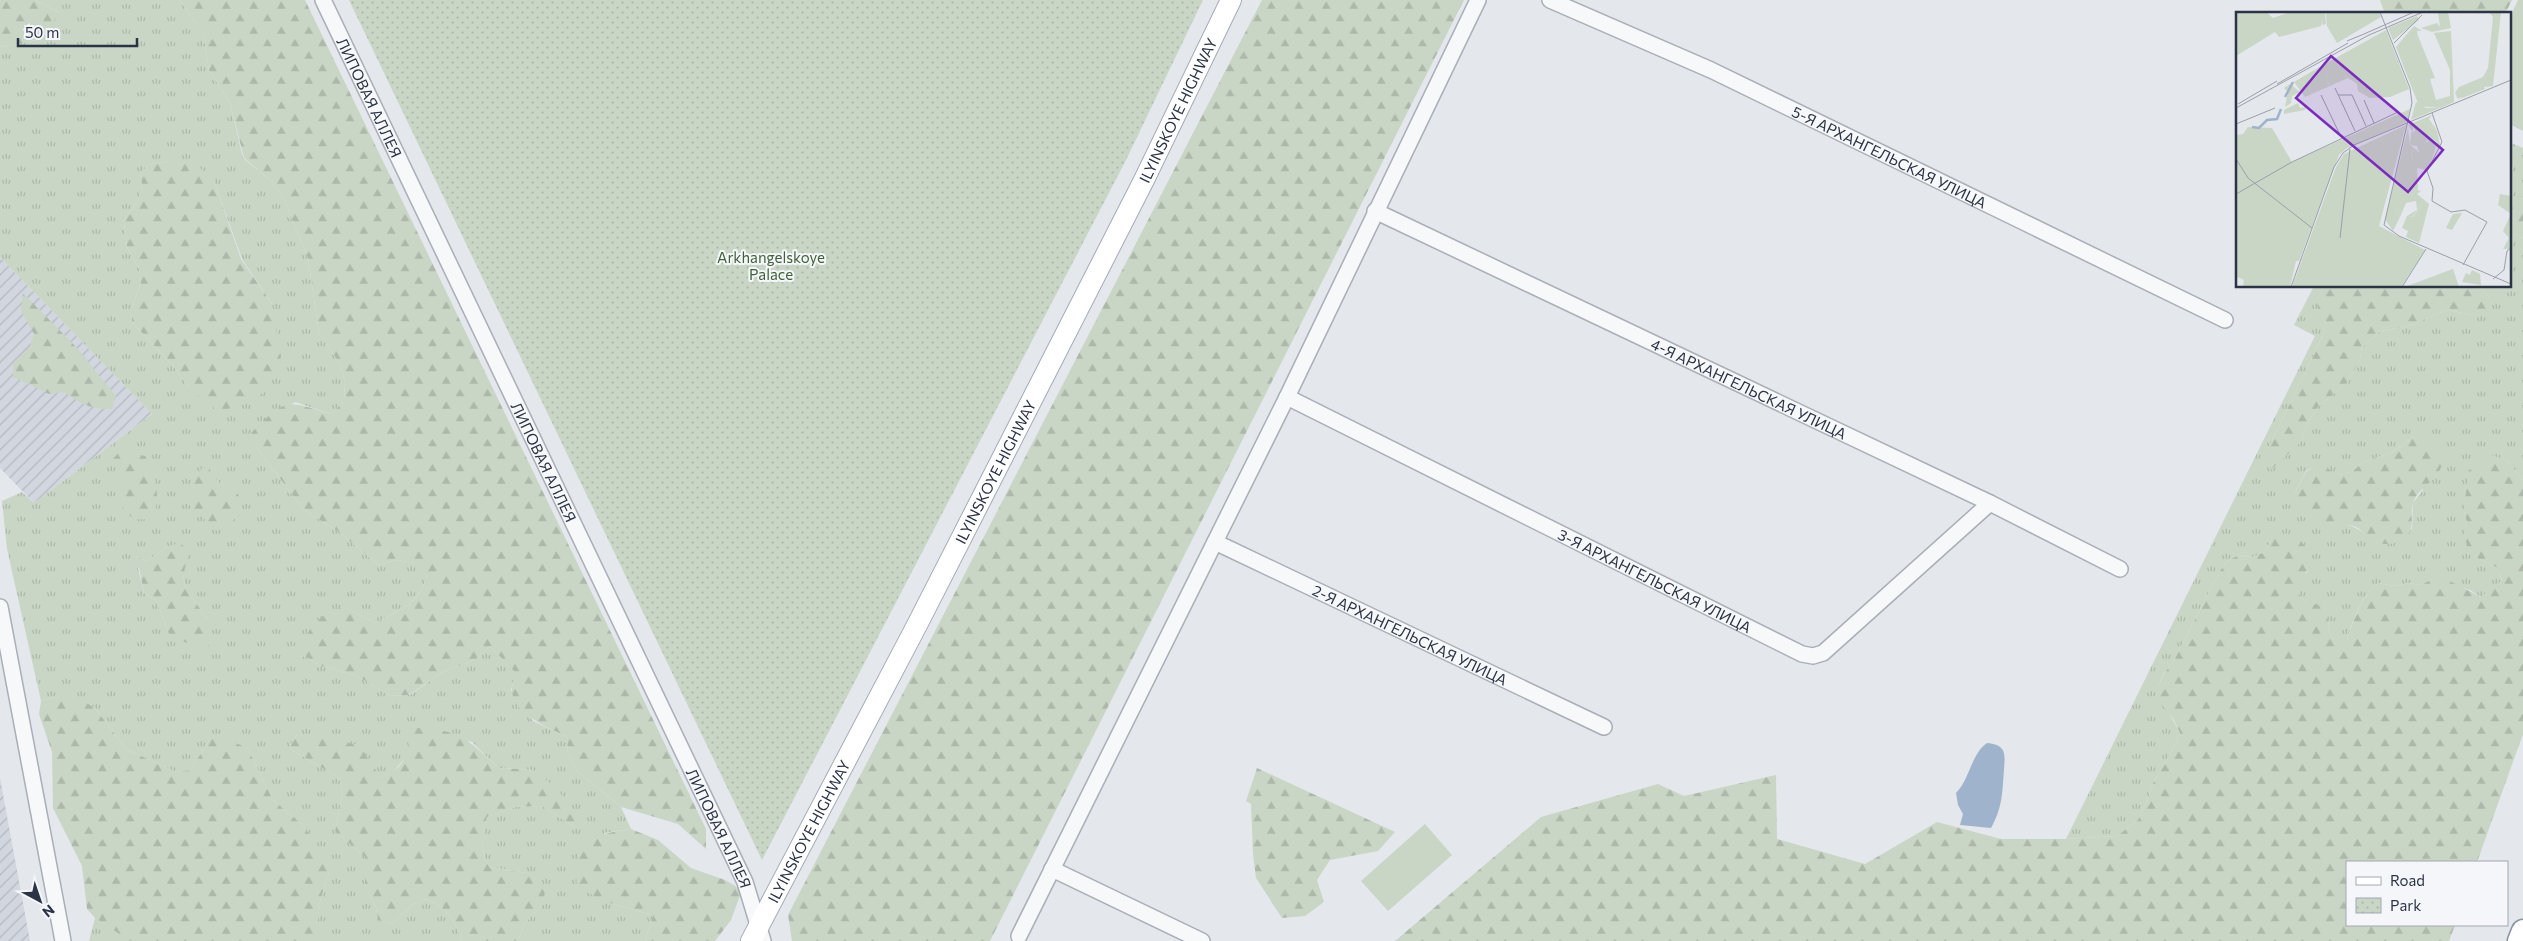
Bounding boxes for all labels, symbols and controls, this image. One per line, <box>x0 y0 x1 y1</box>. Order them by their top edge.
inset map <box>2236 12 2510 288</box>
scale bar <box>18 15 136 47</box>
text: 50 m <box>25 23 59 41</box>
street label: ЛИПОВАЯ АЛЛЕЯ <box>333 35 406 160</box>
street label: ILYINSKOYE HIGHWAY <box>1135 35 1220 186</box>
street label: 5-Я АРХАНГЕЛЬСКАЯ УЛИЦА <box>1789 102 1990 212</box>
park label: Arkhangelskoye Palace <box>717 248 825 283</box>
street label: 4-Я АРХАНГЕЛЬСКАЯ УЛИЦА <box>1648 334 1850 443</box>
street label: ILYINSKOYE HIGHWAY <box>951 397 1039 547</box>
street label: ЛИПОВАЯ АЛЛЕЯ <box>508 399 580 525</box>
street label: 3-Я АРХАНГЕЛЬСКАЯ УЛИЦА <box>1555 525 1754 636</box>
street label: 2-Я АРХАНГЕЛЬСКАЯ УЛИЦА <box>1310 581 1510 689</box>
street label: ILYINSKOYE HIGHWAY <box>764 757 854 906</box>
street label: ЛИПОВАЯ АЛЛЕЯ <box>683 765 755 890</box>
legend <box>2346 861 2508 926</box>
text: Road <box>2390 871 2425 889</box>
north arrow <box>15 876 65 926</box>
text: Park <box>2390 896 2421 914</box>
text: N <box>39 901 58 921</box>

